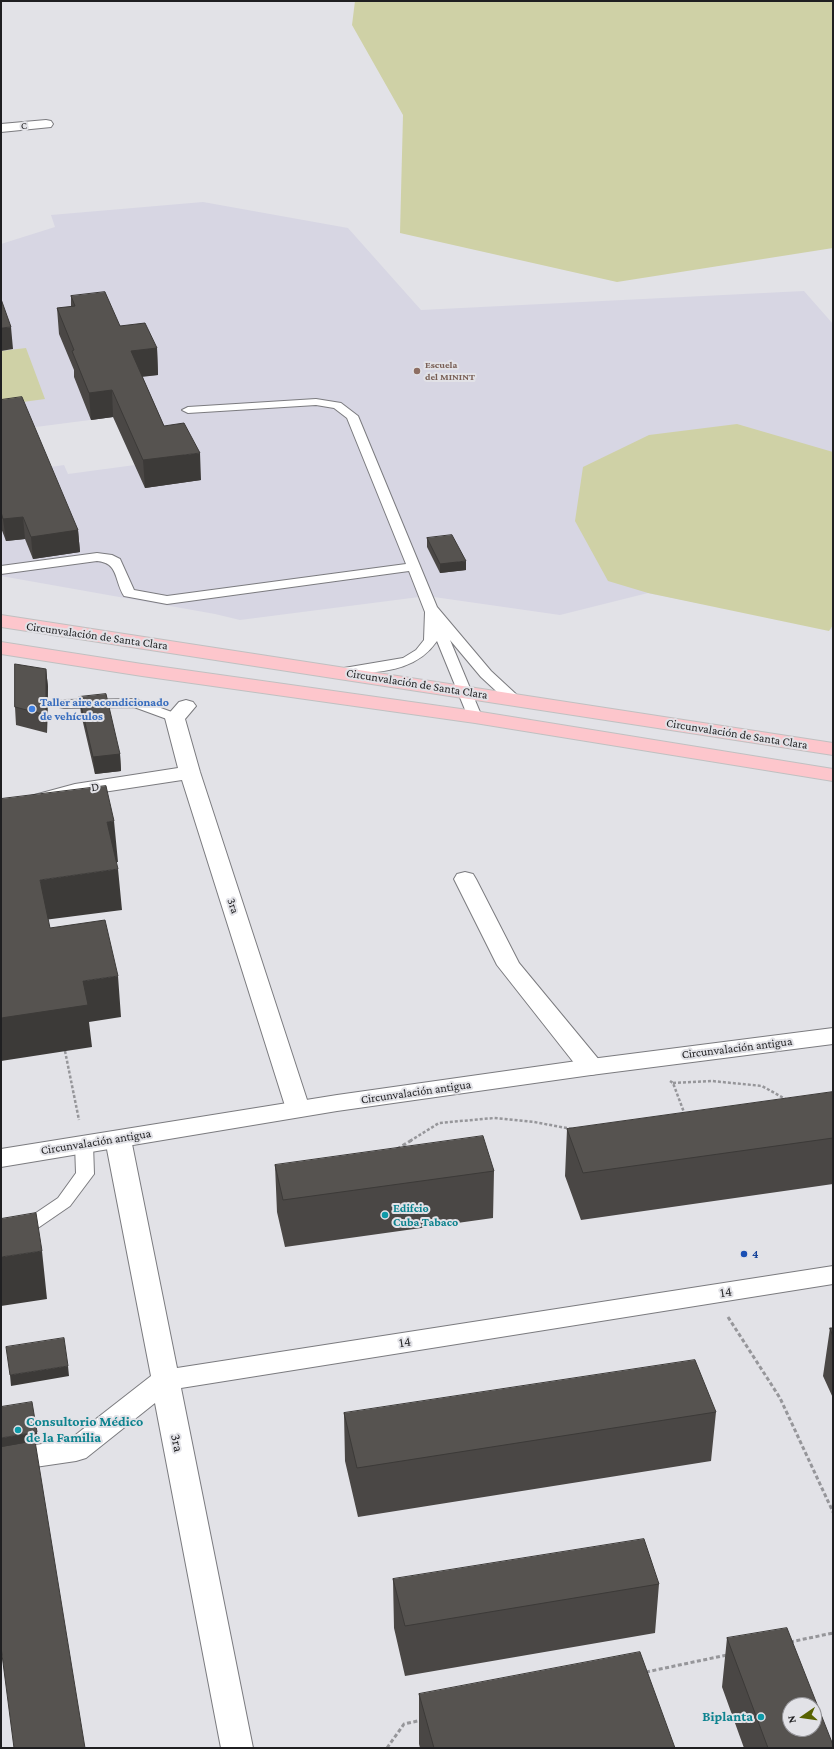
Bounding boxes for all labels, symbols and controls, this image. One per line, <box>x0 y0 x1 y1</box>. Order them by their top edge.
street label: C <box>21 120 27 132</box>
place label: Escuela del MININT <box>425 359 475 382</box>
marker: Escuela del MININT <box>412 366 422 376</box>
street label: Circunvalación de Santa Clara <box>25 619 169 653</box>
street label: Circunvalación de Santa Clara <box>345 666 489 702</box>
place label: Taller aire acondicionado de vehículos <box>40 695 169 723</box>
marker: Taller aire acondicionado de vehículos <box>27 704 37 714</box>
street label: Circunvalación de Santa Clara <box>665 716 809 752</box>
street label: D <box>90 779 100 795</box>
street label: 3ra <box>224 897 242 915</box>
street label: Circunvalación antigua <box>681 1034 793 1062</box>
street label: Circunvalación antigua <box>360 1077 472 1107</box>
street label: Circunvalación antigua <box>40 1126 152 1158</box>
place label: Edifcio Cuba Tabaco <box>393 1201 458 1229</box>
marker: Edifcio Cuba Tabaco <box>380 1210 390 1220</box>
place label: 4 <box>752 1247 758 1261</box>
marker: 4 <box>739 1249 749 1259</box>
street label: 14 <box>719 1283 733 1301</box>
street label: 14 <box>398 1333 412 1351</box>
place label: Consultorio Médico de la Familia <box>26 1414 143 1446</box>
marker: Consultorio Médico de la Familia <box>13 1425 23 1435</box>
street label: 3ra <box>167 1433 187 1453</box>
north arrow <box>782 1697 822 1737</box>
place label: Biplanta <box>702 1709 753 1725</box>
marker: Biplanta <box>756 1712 766 1722</box>
text: N <box>785 1714 798 1724</box>

